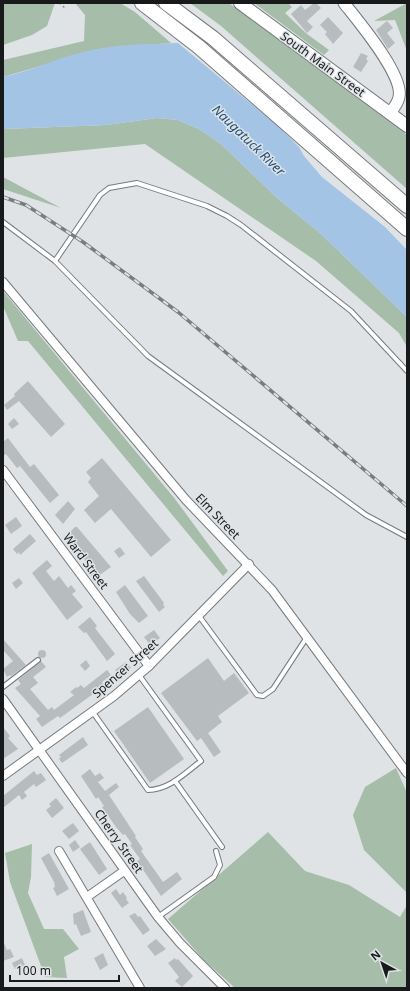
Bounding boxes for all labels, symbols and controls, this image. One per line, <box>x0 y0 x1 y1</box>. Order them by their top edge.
street label: South Main Street <box>277 27 369 101</box>
water label: Naugatuck River <box>209 100 290 180</box>
street label: Elm Street <box>192 489 245 543</box>
street label: Ward Street <box>59 529 113 593</box>
street label: Spencer Street <box>88 634 162 701</box>
street label: Cherry Street <box>91 806 148 877</box>
north arrow <box>362 943 402 983</box>
text: N <box>367 946 384 964</box>
scale bar <box>10 957 119 983</box>
text: 100 m <box>16 962 51 979</box>

